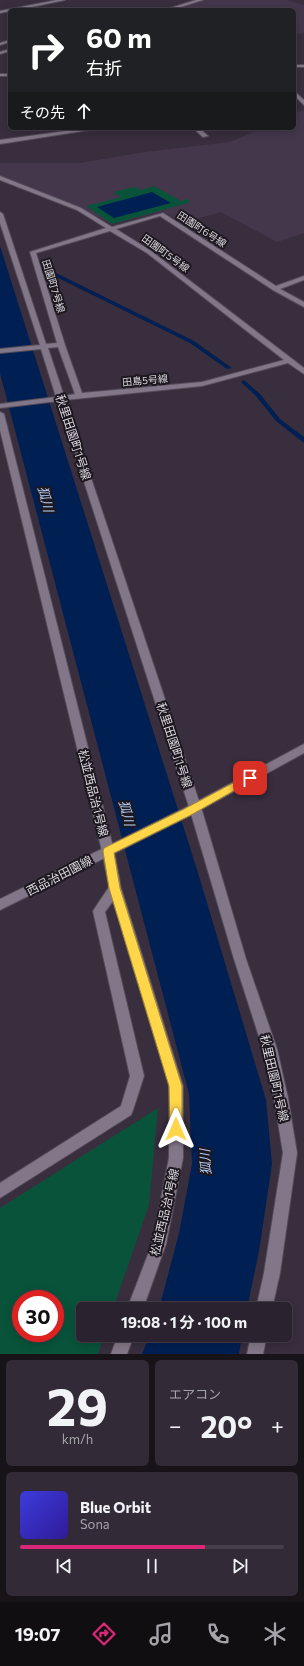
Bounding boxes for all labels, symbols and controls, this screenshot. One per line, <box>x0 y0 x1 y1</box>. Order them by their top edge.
text: 60 m <box>86 20 152 54</box>
icon: right <box>20 24 72 76</box>
text: 右折 <box>86 57 122 79</box>
icon: ahead <box>73 100 95 122</box>
text: その先 <box>20 103 65 121</box>
street label: 田園町6号線 <box>175 209 229 249</box>
street label: 田園町5号線 <box>140 232 192 274</box>
street label: 田園町7号線 <box>40 258 68 314</box>
street label: 田島5号線 <box>122 372 168 388</box>
street label: 秋里田園町1号線 <box>54 392 94 482</box>
water label: 狐川 <box>35 484 57 515</box>
street label: 秋里田園町1号線 <box>155 700 195 790</box>
street label: 松並西品治1号線 <box>76 748 112 838</box>
pin <box>233 761 267 795</box>
icon: arrive <box>239 767 261 789</box>
water label: 狐川 <box>116 798 138 829</box>
street label: 西品治田園線 <box>24 852 94 898</box>
street label: 秋里田園町1号線 <box>258 1033 292 1123</box>
position arrow <box>155 1108 197 1150</box>
water label: 狐川 <box>196 1147 214 1175</box>
street label: 松並西品治1号線 <box>147 1167 181 1257</box>
speed limit sign: 30 <box>12 1290 64 1342</box>
text: 19:08 · 1 分 · 100 m <box>121 1313 247 1331</box>
text: 29 <box>47 1373 108 1437</box>
text: エアコン <box>169 1386 221 1402</box>
text: 20° <box>200 1407 252 1444</box>
text: − <box>169 1412 182 1439</box>
text: + <box>271 1412 284 1439</box>
text: km/h <box>62 1431 93 1447</box>
text: Blue Orbit <box>80 1498 151 1516</box>
text: Sona <box>80 1516 110 1532</box>
icon: previous <box>53 1555 75 1577</box>
icon: pause <box>141 1555 163 1577</box>
icon: next <box>229 1555 251 1577</box>
icon: directions <box>90 1620 118 1648</box>
icon: music <box>147 1620 175 1648</box>
icon: phone <box>204 1620 232 1648</box>
icon: climate <box>261 1620 289 1648</box>
text: 19:07 <box>15 1623 60 1645</box>

